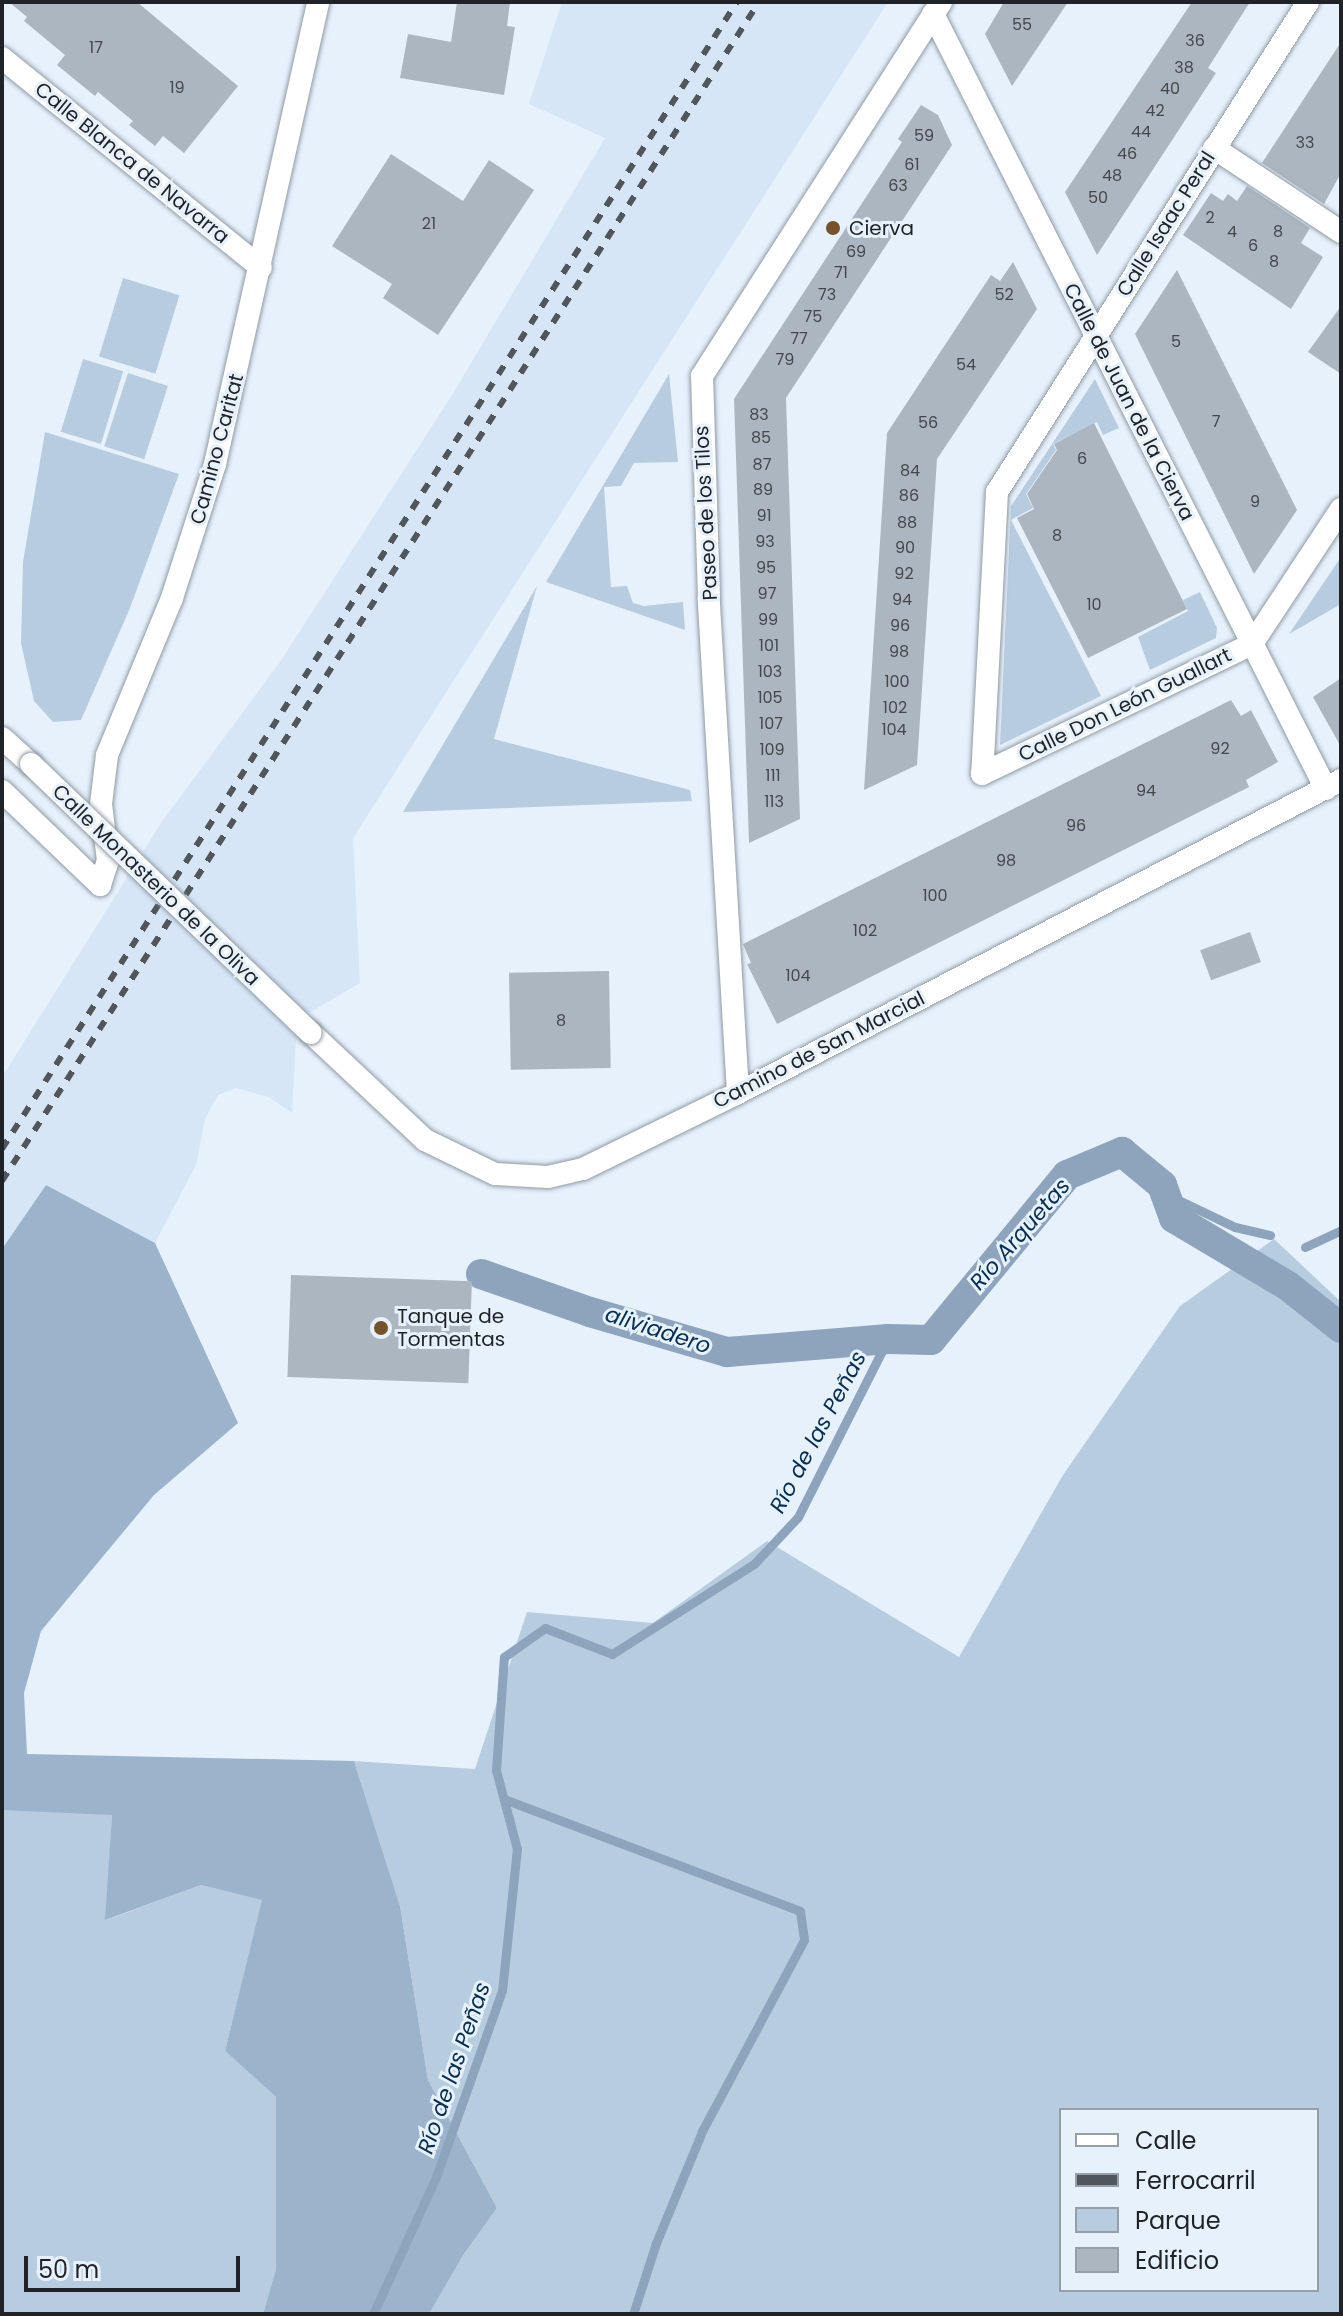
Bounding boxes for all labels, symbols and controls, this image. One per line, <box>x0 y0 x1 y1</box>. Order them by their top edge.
house number: 55 <box>1012 15 1032 35</box>
house number: 36 <box>1185 31 1205 51</box>
house number: 17 <box>89 38 103 58</box>
house number: 38 <box>1174 58 1194 78</box>
street label: Calle Blanca de Navarra <box>30 77 234 249</box>
house number: 19 <box>169 78 185 98</box>
house number: 40 <box>1160 79 1180 99</box>
house number: 42 <box>1145 101 1165 121</box>
house number: 44 <box>1131 122 1151 142</box>
house number: 59 <box>914 126 934 146</box>
house number: 33 <box>1296 133 1314 153</box>
house number: 46 <box>1117 144 1137 164</box>
street label: Calle Isaac Peral <box>1112 147 1220 301</box>
house number: 61 <box>904 155 920 175</box>
house number: 48 <box>1102 166 1122 186</box>
house number: 63 <box>888 176 908 196</box>
house number: 50 <box>1088 188 1108 208</box>
house number: 2 <box>1205 208 1215 228</box>
house number: 21 <box>422 214 436 234</box>
place label: Cierva <box>849 216 914 240</box>
marker: Cierva <box>824 219 842 237</box>
house number: 4 <box>1227 222 1237 242</box>
house number: 8 <box>1273 222 1283 242</box>
house number: 6 <box>1248 236 1258 256</box>
house number: 69 <box>846 242 866 262</box>
house number: 8 <box>1269 252 1279 272</box>
house number: 71 <box>834 263 848 283</box>
street label: Calle de Juan de la Cierva <box>1059 279 1199 525</box>
house number: 73 <box>818 285 836 305</box>
house number: 52 <box>994 285 1014 305</box>
house number: 75 <box>804 307 822 327</box>
house number: 77 <box>790 329 808 349</box>
house number: 5 <box>1171 332 1181 352</box>
house number: 79 <box>776 350 794 370</box>
house number: 54 <box>956 355 976 375</box>
street label: Camino Caritat <box>185 371 249 527</box>
house number: 83 <box>749 405 769 425</box>
house number: 7 <box>1212 412 1220 432</box>
house number: 56 <box>918 413 938 433</box>
street label: Paseo de los Tilos <box>689 425 723 601</box>
house number: 85 <box>751 428 771 448</box>
house number: 6 <box>1077 449 1087 469</box>
house number: 87 <box>753 455 771 475</box>
house number: 84 <box>900 461 920 481</box>
house number: 89 <box>753 480 773 500</box>
house number: 86 <box>899 486 919 506</box>
house number: 9 <box>1250 492 1260 512</box>
house number: 91 <box>756 506 772 526</box>
house number: 88 <box>897 513 917 533</box>
house number: 8 <box>1052 526 1062 546</box>
house number: 93 <box>755 532 775 552</box>
house number: 90 <box>895 538 915 558</box>
house number: 95 <box>756 558 776 578</box>
house number: 92 <box>894 564 914 584</box>
house number: 97 <box>758 584 776 604</box>
house number: 94 <box>892 590 912 610</box>
house number: 10 <box>1086 595 1102 615</box>
house number: 99 <box>758 610 778 630</box>
house number: 96 <box>890 616 910 636</box>
house number: 101 <box>759 636 779 656</box>
house number: 98 <box>889 642 909 662</box>
street label: Calle Don León Guallart <box>1015 643 1235 767</box>
house number: 103 <box>758 662 782 682</box>
house number: 100 <box>884 672 910 692</box>
house number: 105 <box>757 688 783 708</box>
house number: 102 <box>883 698 907 718</box>
house number: 107 <box>759 714 783 734</box>
house number: 104 <box>881 720 907 740</box>
house number: 92 <box>1210 739 1230 759</box>
house number: 109 <box>759 740 785 760</box>
house number: 111 <box>765 766 781 786</box>
street label: Calle Monasterio de la Oliva <box>47 780 265 990</box>
house number: 94 <box>1136 781 1156 801</box>
house number: 113 <box>764 792 784 812</box>
house number: 96 <box>1066 816 1086 836</box>
house number: 98 <box>996 851 1016 871</box>
house number: 100 <box>922 886 948 906</box>
house number: 102 <box>853 921 877 941</box>
house number: 104 <box>785 966 811 986</box>
street label: Camino de San Marcial <box>709 986 929 1114</box>
house number: 8 <box>556 1011 566 1031</box>
water label: Río Arquetas <box>964 1173 1076 1295</box>
water label: aliviadero <box>602 1301 714 1359</box>
place label: Tanque de Tormentas <box>397 1304 505 1351</box>
marker: Tanque de Tormentas <box>372 1319 390 1337</box>
water label: Río de las Peñas <box>764 1347 872 1517</box>
water label: Río de las Peñas <box>412 1979 496 2157</box>
legend <box>1059 2108 1319 2292</box>
text: Calle <box>1135 2124 1196 2157</box>
text: Ferrocarril <box>1135 2164 1256 2197</box>
text: Parque <box>1135 2204 1221 2237</box>
scale bar <box>28 2240 244 2290</box>
text: Edificio <box>1135 2244 1219 2277</box>
text: 50 m <box>38 2253 99 2286</box>

